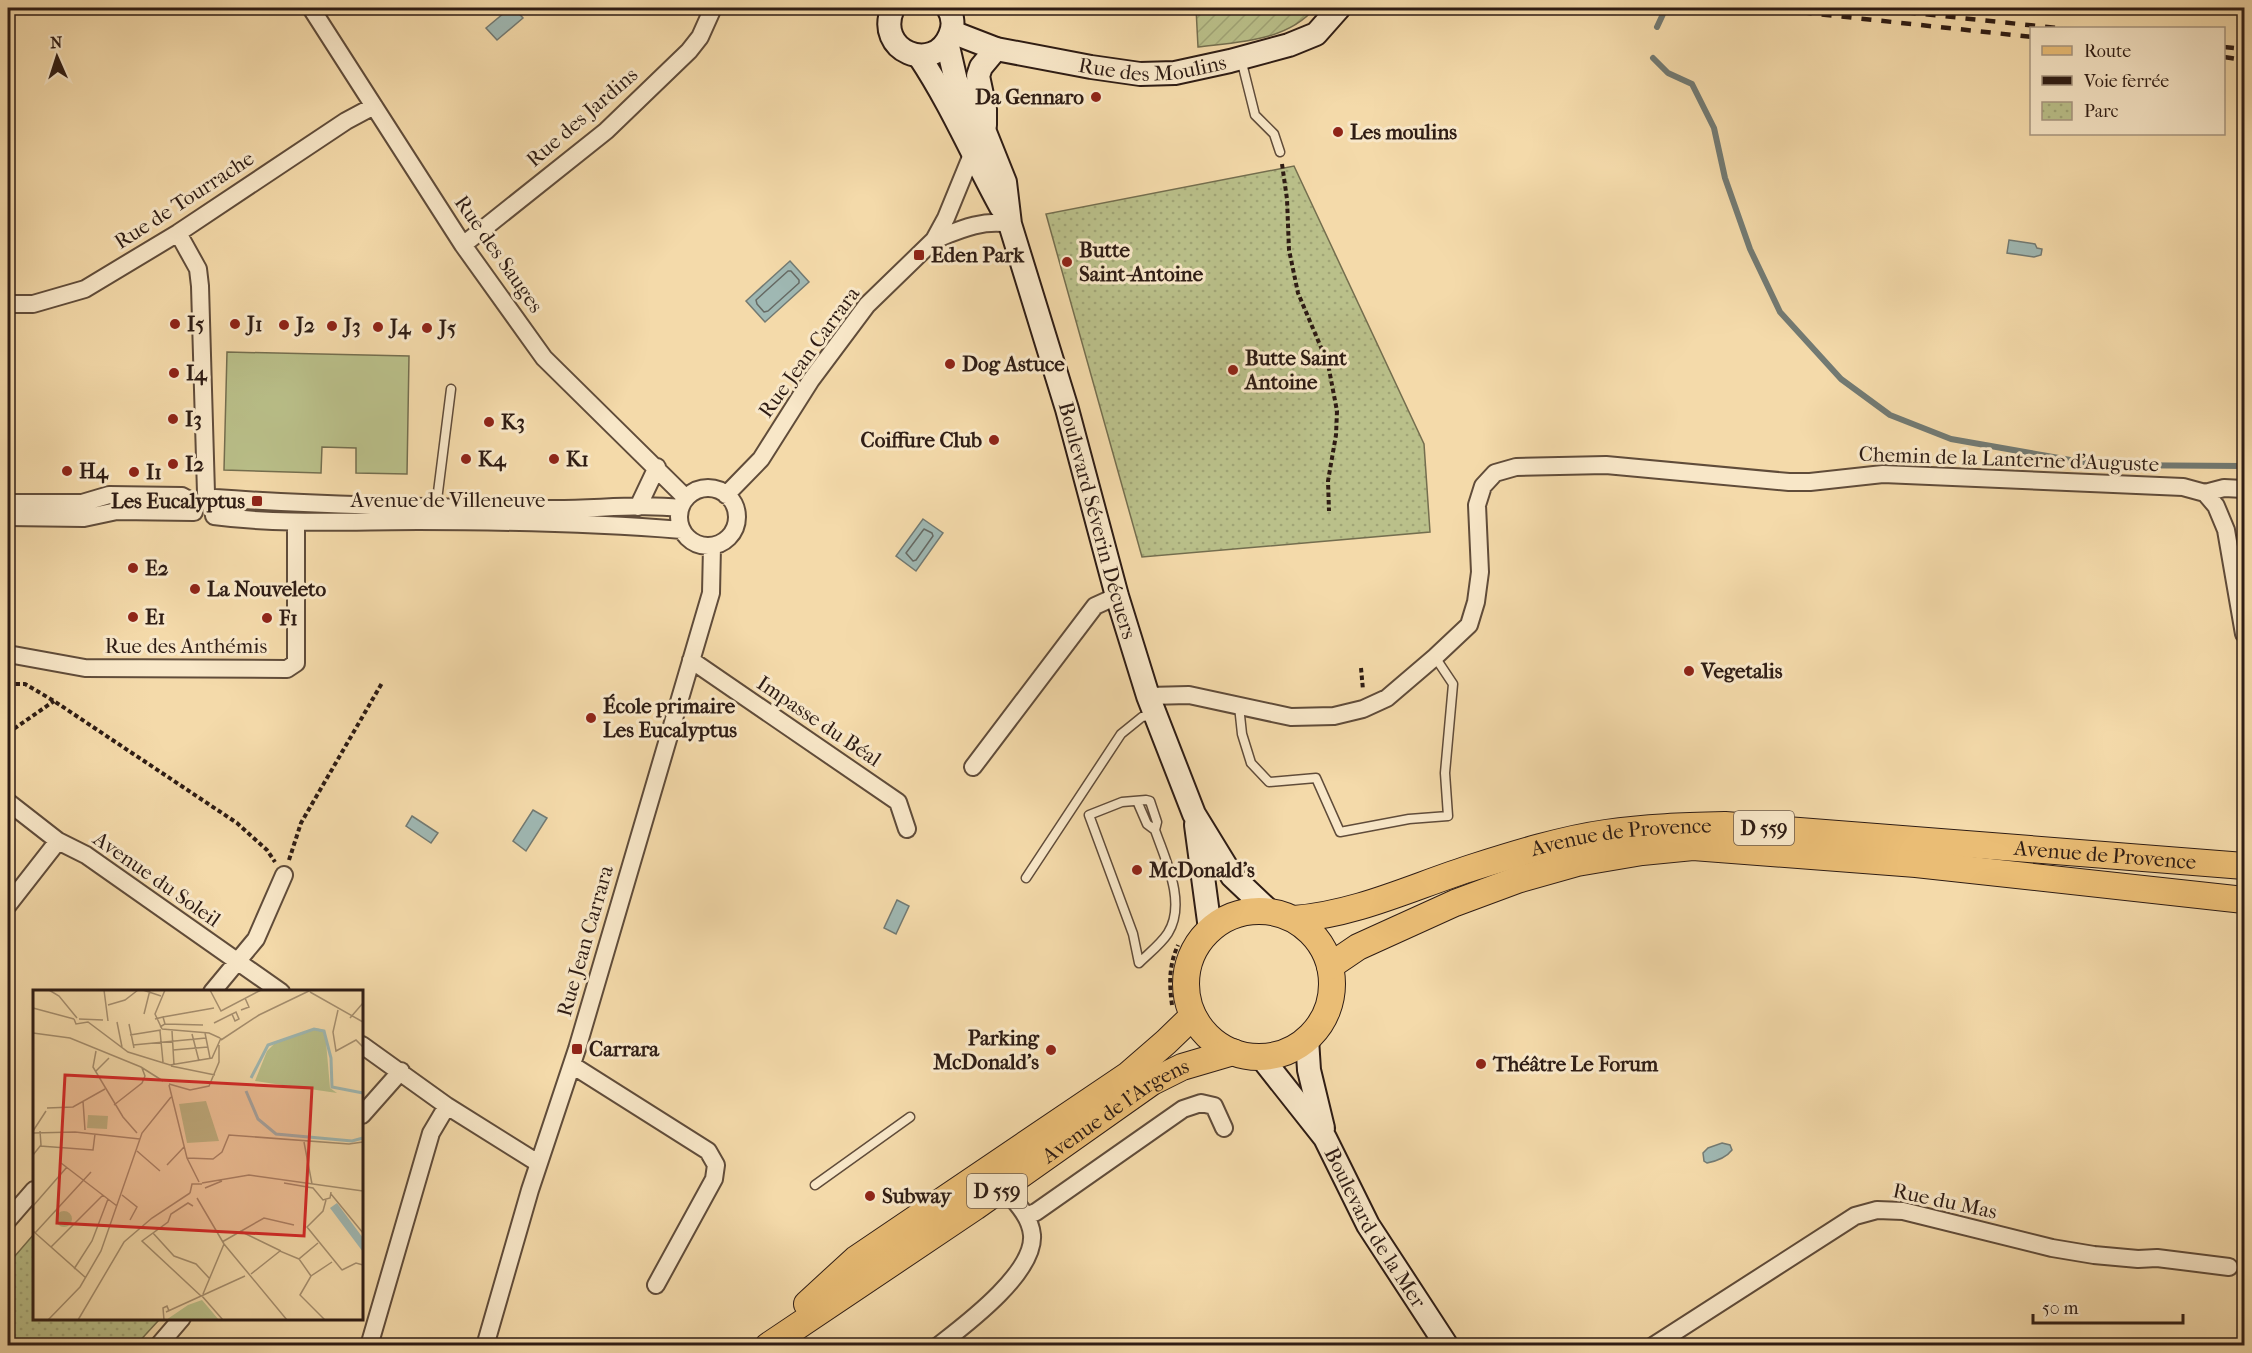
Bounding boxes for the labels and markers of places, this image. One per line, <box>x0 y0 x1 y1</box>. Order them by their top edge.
place label: Da Gennaro <box>975 85 1084 109</box>
marker: Da Gennaro <box>1089 90 1103 104</box>
place label: Les moulins <box>1350 120 1457 144</box>
marker: Les moulins <box>1331 125 1345 139</box>
place label: Butte Saint-Antoine <box>1079 238 1204 286</box>
place label: Eden Park <box>931 243 1025 267</box>
marker: Eden Park <box>912 248 926 262</box>
marker: Butte Saint-Antoine <box>1060 255 1074 269</box>
place label: I5 <box>187 312 204 336</box>
place label: J1 <box>245 312 262 336</box>
place label: J2 <box>294 313 315 337</box>
place label: J3 <box>342 314 361 338</box>
place label: J4 <box>388 315 412 340</box>
place label: J5 <box>437 316 456 340</box>
marker: I5 <box>168 317 182 331</box>
marker: J1 <box>228 317 242 331</box>
marker: J2 <box>277 318 291 332</box>
marker: J3 <box>325 319 339 333</box>
marker: J4 <box>371 320 385 334</box>
marker: J5 <box>420 321 434 335</box>
place label: Butte Saint Antoine <box>1243 346 1347 394</box>
place label: Dog Astuce <box>962 352 1065 376</box>
marker: Dog Astuce <box>943 357 957 371</box>
place label: I4 <box>186 361 208 386</box>
marker: Butte Saint Antoine <box>1226 363 1240 377</box>
marker: I4 <box>167 366 181 380</box>
place label: I3 <box>185 407 202 431</box>
place label: K3 <box>501 410 525 434</box>
marker: I3 <box>166 412 180 426</box>
marker: K3 <box>482 415 496 429</box>
place label: Coiffure Club <box>861 428 982 452</box>
marker: Coiffure Club <box>987 433 1001 447</box>
place label: K4 <box>478 447 507 472</box>
place label: K1 <box>566 447 589 471</box>
place label: I2 <box>185 452 204 476</box>
marker: K4 <box>459 452 473 466</box>
marker: K1 <box>547 452 561 466</box>
marker: I2 <box>166 457 180 471</box>
place label: H4 <box>79 459 110 484</box>
place label: I1 <box>146 460 162 484</box>
marker: H4 <box>60 464 74 478</box>
marker: I1 <box>127 465 141 479</box>
place label: Les Eucalyptus <box>111 489 245 513</box>
marker: Les Eucalyptus <box>250 494 264 508</box>
place label: E2 <box>145 556 169 580</box>
marker: E2 <box>126 561 140 575</box>
place label: La Nouveleto <box>207 577 327 601</box>
marker: La Nouveleto <box>188 582 202 596</box>
place label: E1 <box>145 605 165 629</box>
place label: F1 <box>278 606 298 630</box>
marker: E1 <box>126 610 140 624</box>
marker: F1 <box>260 611 274 625</box>
place label: Vegetalis <box>1700 659 1783 683</box>
marker: Vegetalis <box>1682 664 1696 678</box>
place label: École primaire Les Eucalyptus <box>603 693 737 742</box>
marker: École primaire Les Eucalyptus <box>584 711 598 725</box>
place label: McDonald's <box>1148 858 1255 882</box>
marker: McDonald's <box>1130 863 1144 877</box>
place label: Parking McDonald's <box>932 1026 1040 1074</box>
place label: Carrara <box>589 1037 660 1061</box>
marker: Carrara <box>570 1042 584 1056</box>
marker: Parking McDonald's <box>1044 1043 1058 1057</box>
place label: Théâtre Le Forum <box>1492 1052 1659 1076</box>
marker: Théâtre Le Forum <box>1474 1057 1488 1071</box>
place label: Subway <box>882 1184 953 1208</box>
marker: Subway <box>863 1189 877 1203</box>

